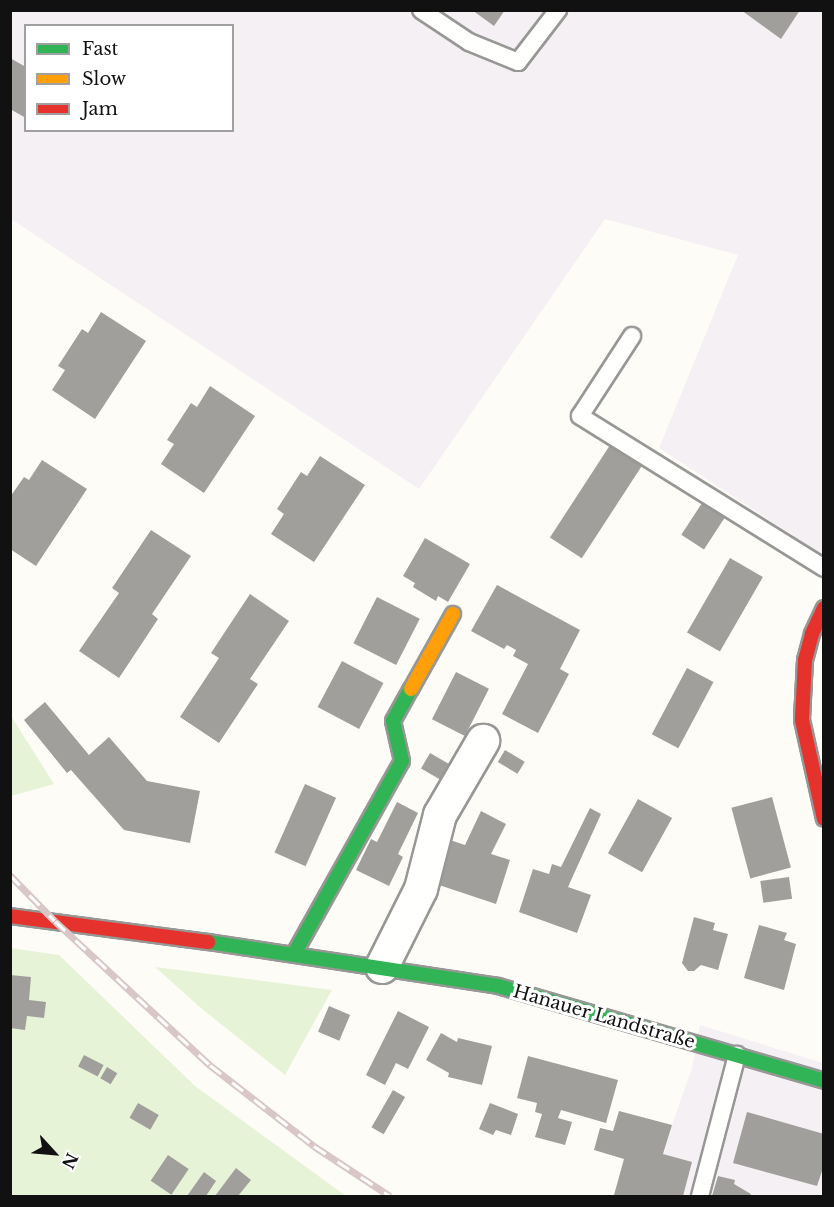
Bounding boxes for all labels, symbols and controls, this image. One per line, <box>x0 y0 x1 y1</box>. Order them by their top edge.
legend <box>24 24 234 132</box>
text: Fast <box>82 38 118 60</box>
text: Slow <box>82 68 126 90</box>
text: Jam <box>82 98 118 120</box>
street label: Hanauer Landstraße <box>510 981 698 1053</box>
north arrow <box>24 1123 84 1183</box>
text: N <box>58 1150 82 1172</box>

